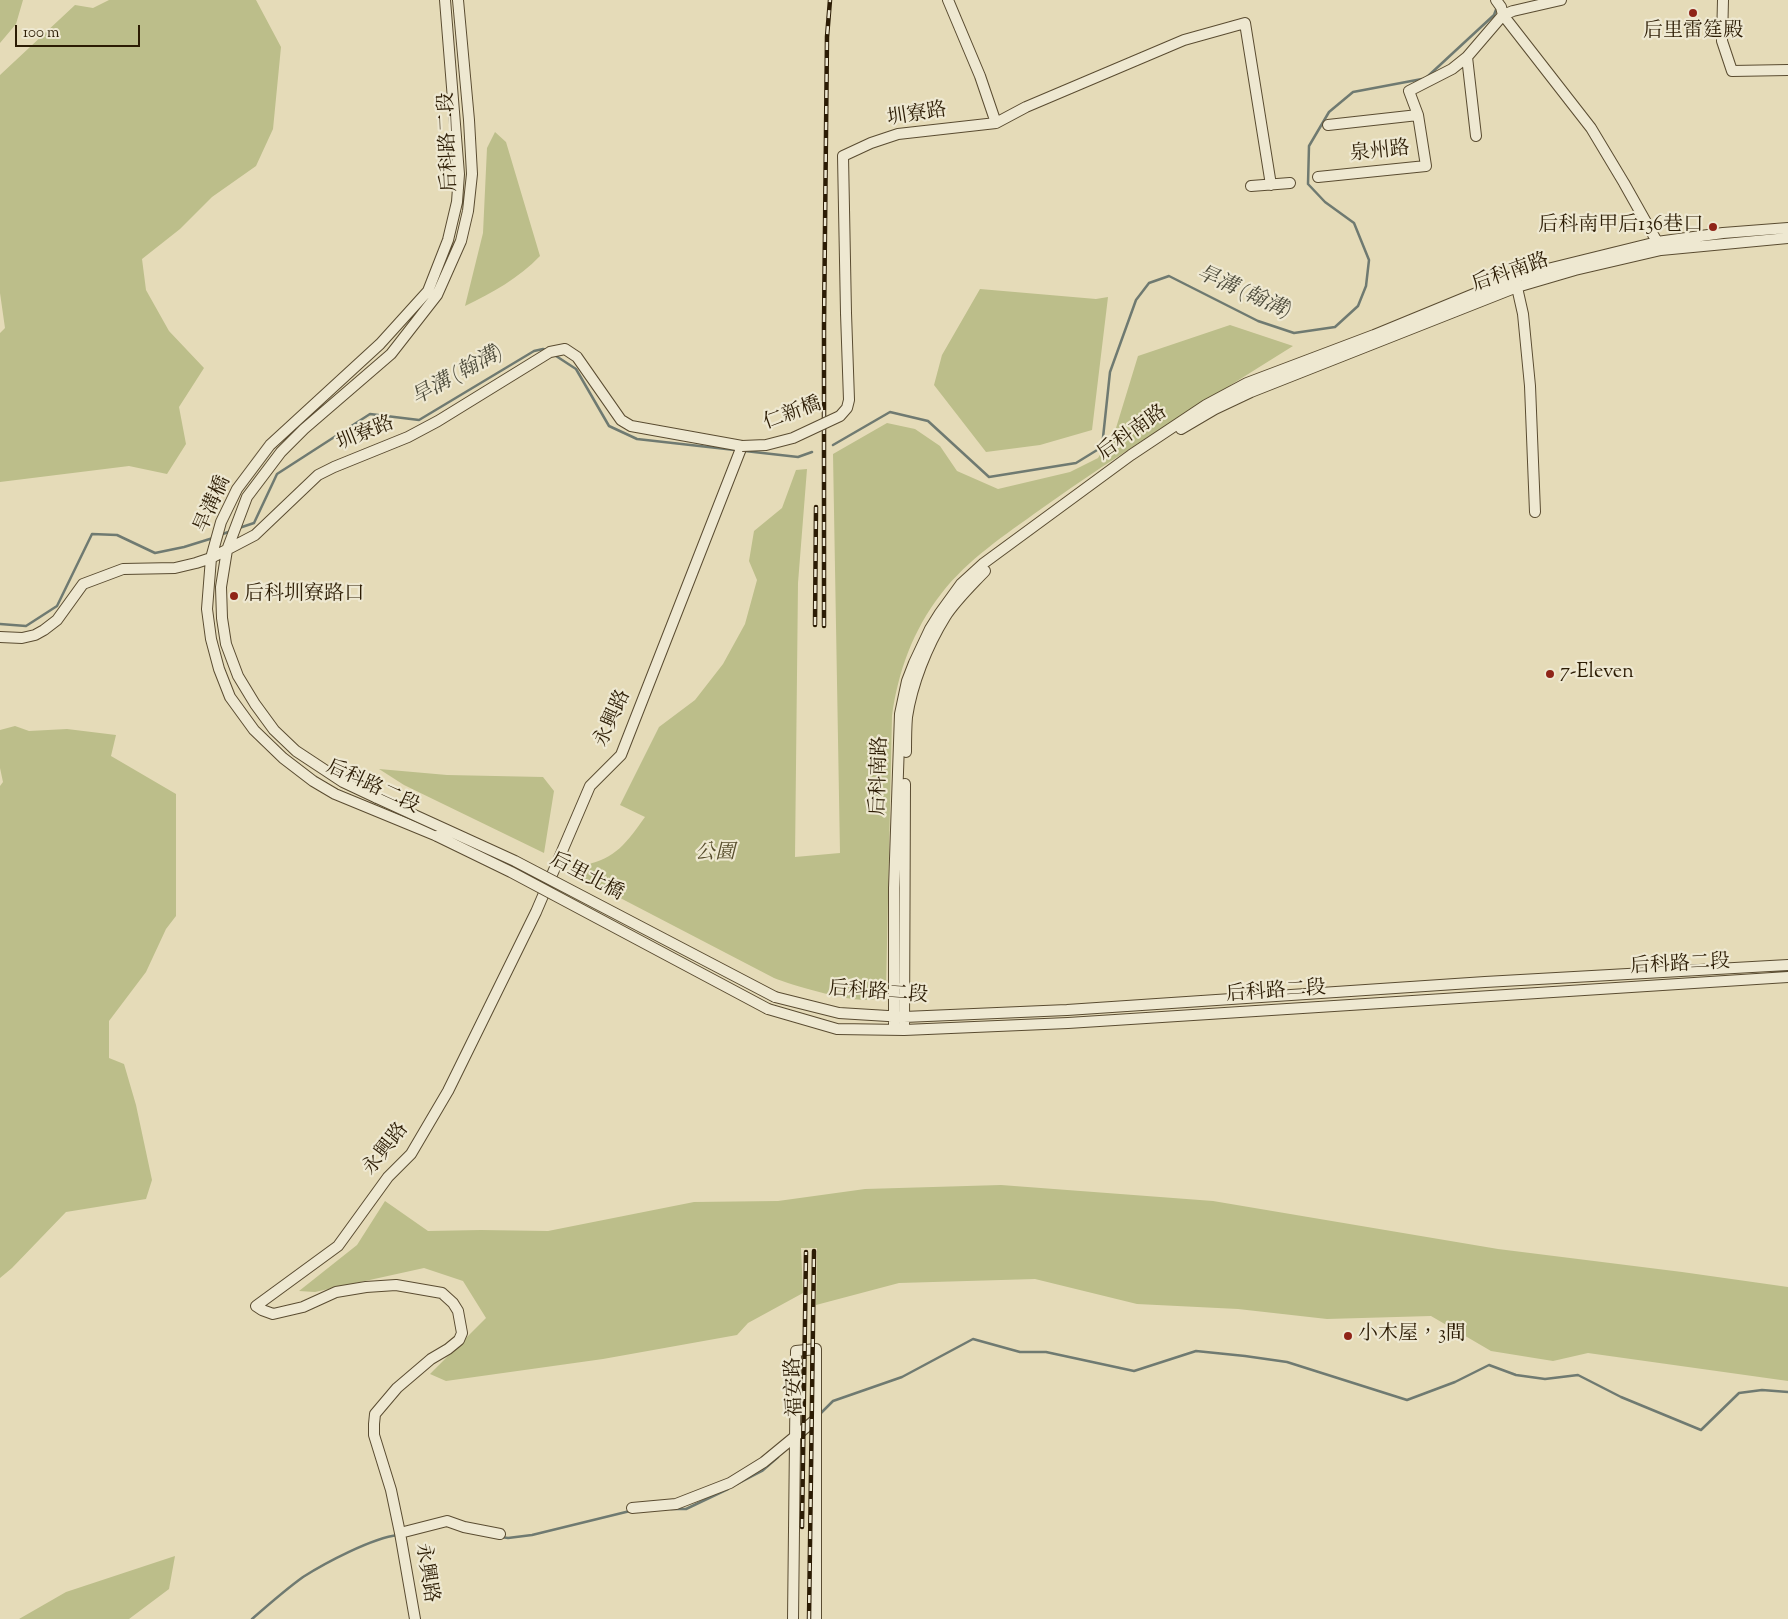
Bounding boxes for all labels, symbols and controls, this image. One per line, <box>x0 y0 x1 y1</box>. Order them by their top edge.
marker: 后里雷筳殿 <box>1687 7 1699 19</box>
scale bar <box>18 15 142 47</box>
place label: 后里雷筳殿 <box>1643 21 1743 45</box>
text: 100 m <box>23 23 59 44</box>
street label: 后科路二段 <box>436 92 464 192</box>
street label: 圳寮路 <box>885 99 949 133</box>
street label: 泉州路 <box>1349 138 1411 168</box>
place label: 后科南甲后136巷口 <box>1538 215 1703 239</box>
marker: 后科南甲后136巷口 <box>1707 221 1719 233</box>
street label: 后科南路 <box>1469 250 1553 298</box>
water label: 旱溝 (翰溝) <box>1192 262 1294 326</box>
water label: 旱溝 (翰溝) <box>408 342 508 412</box>
street label: 仁新橋 <box>761 393 825 437</box>
street label: 后科南路 <box>1093 401 1173 467</box>
street label: 圳寮路 <box>334 413 398 457</box>
street label: 旱溝橋 <box>191 473 237 537</box>
place label: 后科圳寮路口 <box>244 584 364 608</box>
marker: 后科圳寮路口 <box>228 590 240 602</box>
place label: 7-Eleven <box>1560 662 1634 686</box>
marker: 7-Eleven <box>1544 668 1556 680</box>
street label: 永興路 <box>591 687 637 751</box>
street label: 后科南路 <box>868 736 894 816</box>
street label: 后科路二段 <box>322 756 422 820</box>
park label: 公園 <box>695 843 735 867</box>
street label: 后里北橋 <box>545 849 627 907</box>
street label: 后科路二段 <box>1629 951 1731 981</box>
street label: 后科路二段 <box>1225 978 1327 1008</box>
street label: 后科路二段 <box>827 979 929 1009</box>
street label: 永興路 <box>359 1119 415 1181</box>
place label: 小木屋，3間 <box>1358 1324 1466 1348</box>
marker: 小木屋，3間 <box>1342 1330 1354 1342</box>
street label: 福安路 <box>783 1357 809 1417</box>
street label: 永興路 <box>408 1541 442 1605</box>

